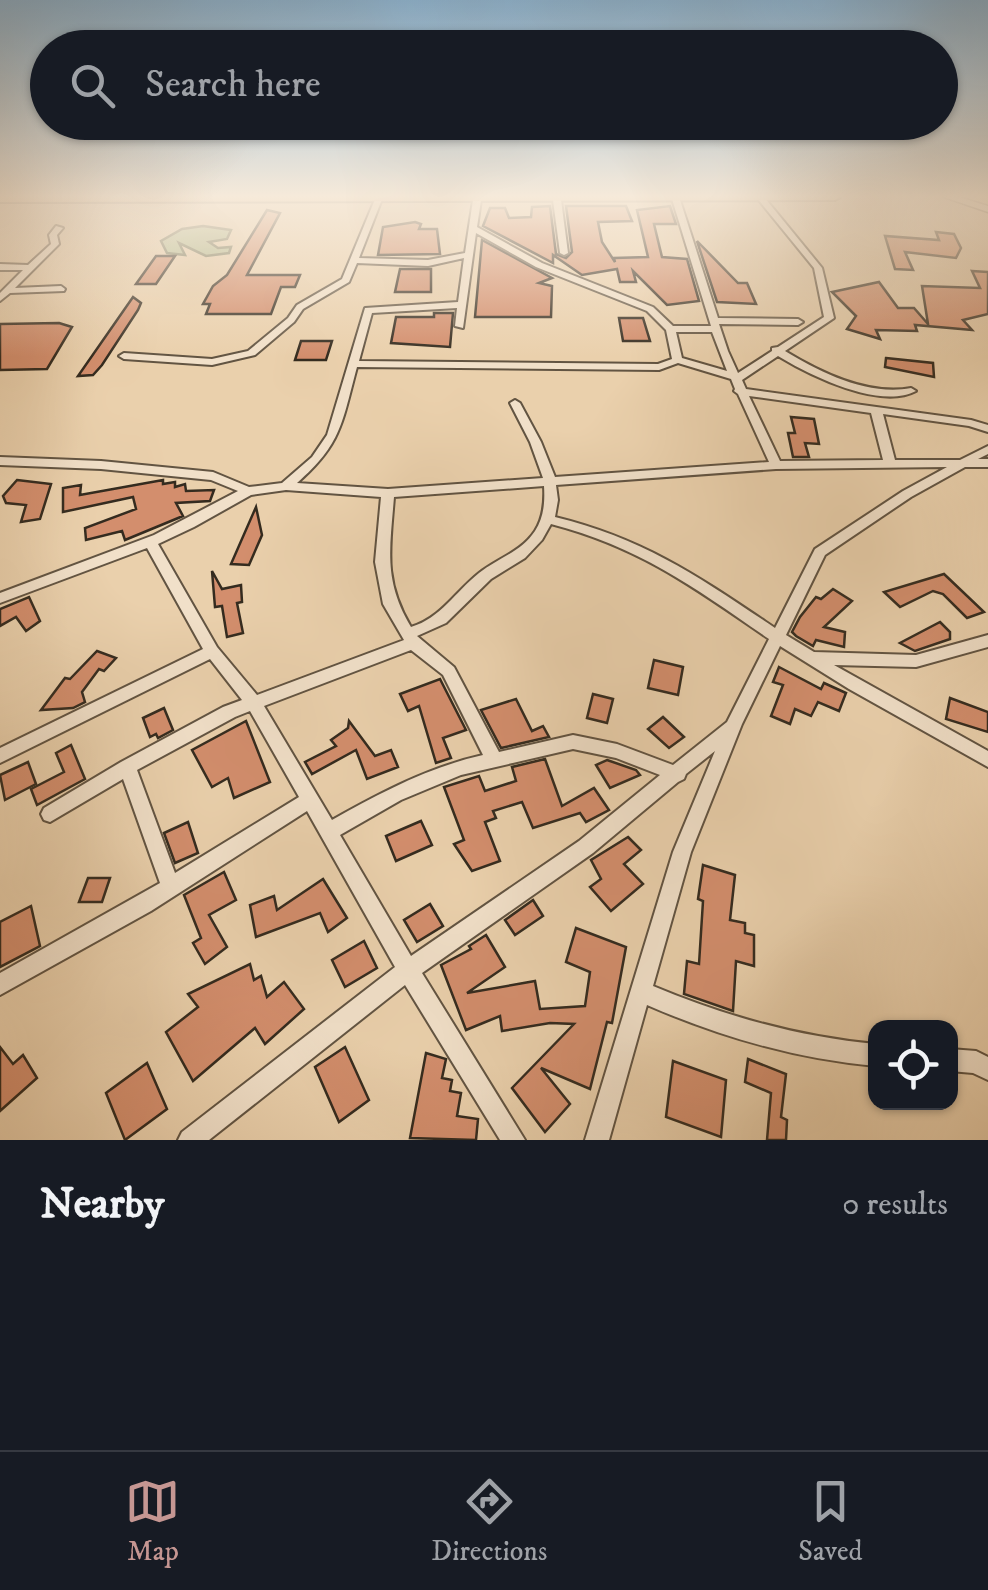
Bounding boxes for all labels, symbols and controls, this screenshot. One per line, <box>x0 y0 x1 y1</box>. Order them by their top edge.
search box <box>30 30 958 140</box>
icon: search <box>65 58 120 113</box>
text: Search here <box>145 61 321 109</box>
map controls <box>868 1020 958 1110</box>
button: locate <box>868 1020 958 1110</box>
text: Nearby <box>40 1179 164 1231</box>
text: 0 results <box>842 1185 948 1225</box>
tab: Map <box>125 1474 180 1569</box>
tab: Directions <box>431 1474 547 1569</box>
tab: Saved <box>798 1474 863 1569</box>

